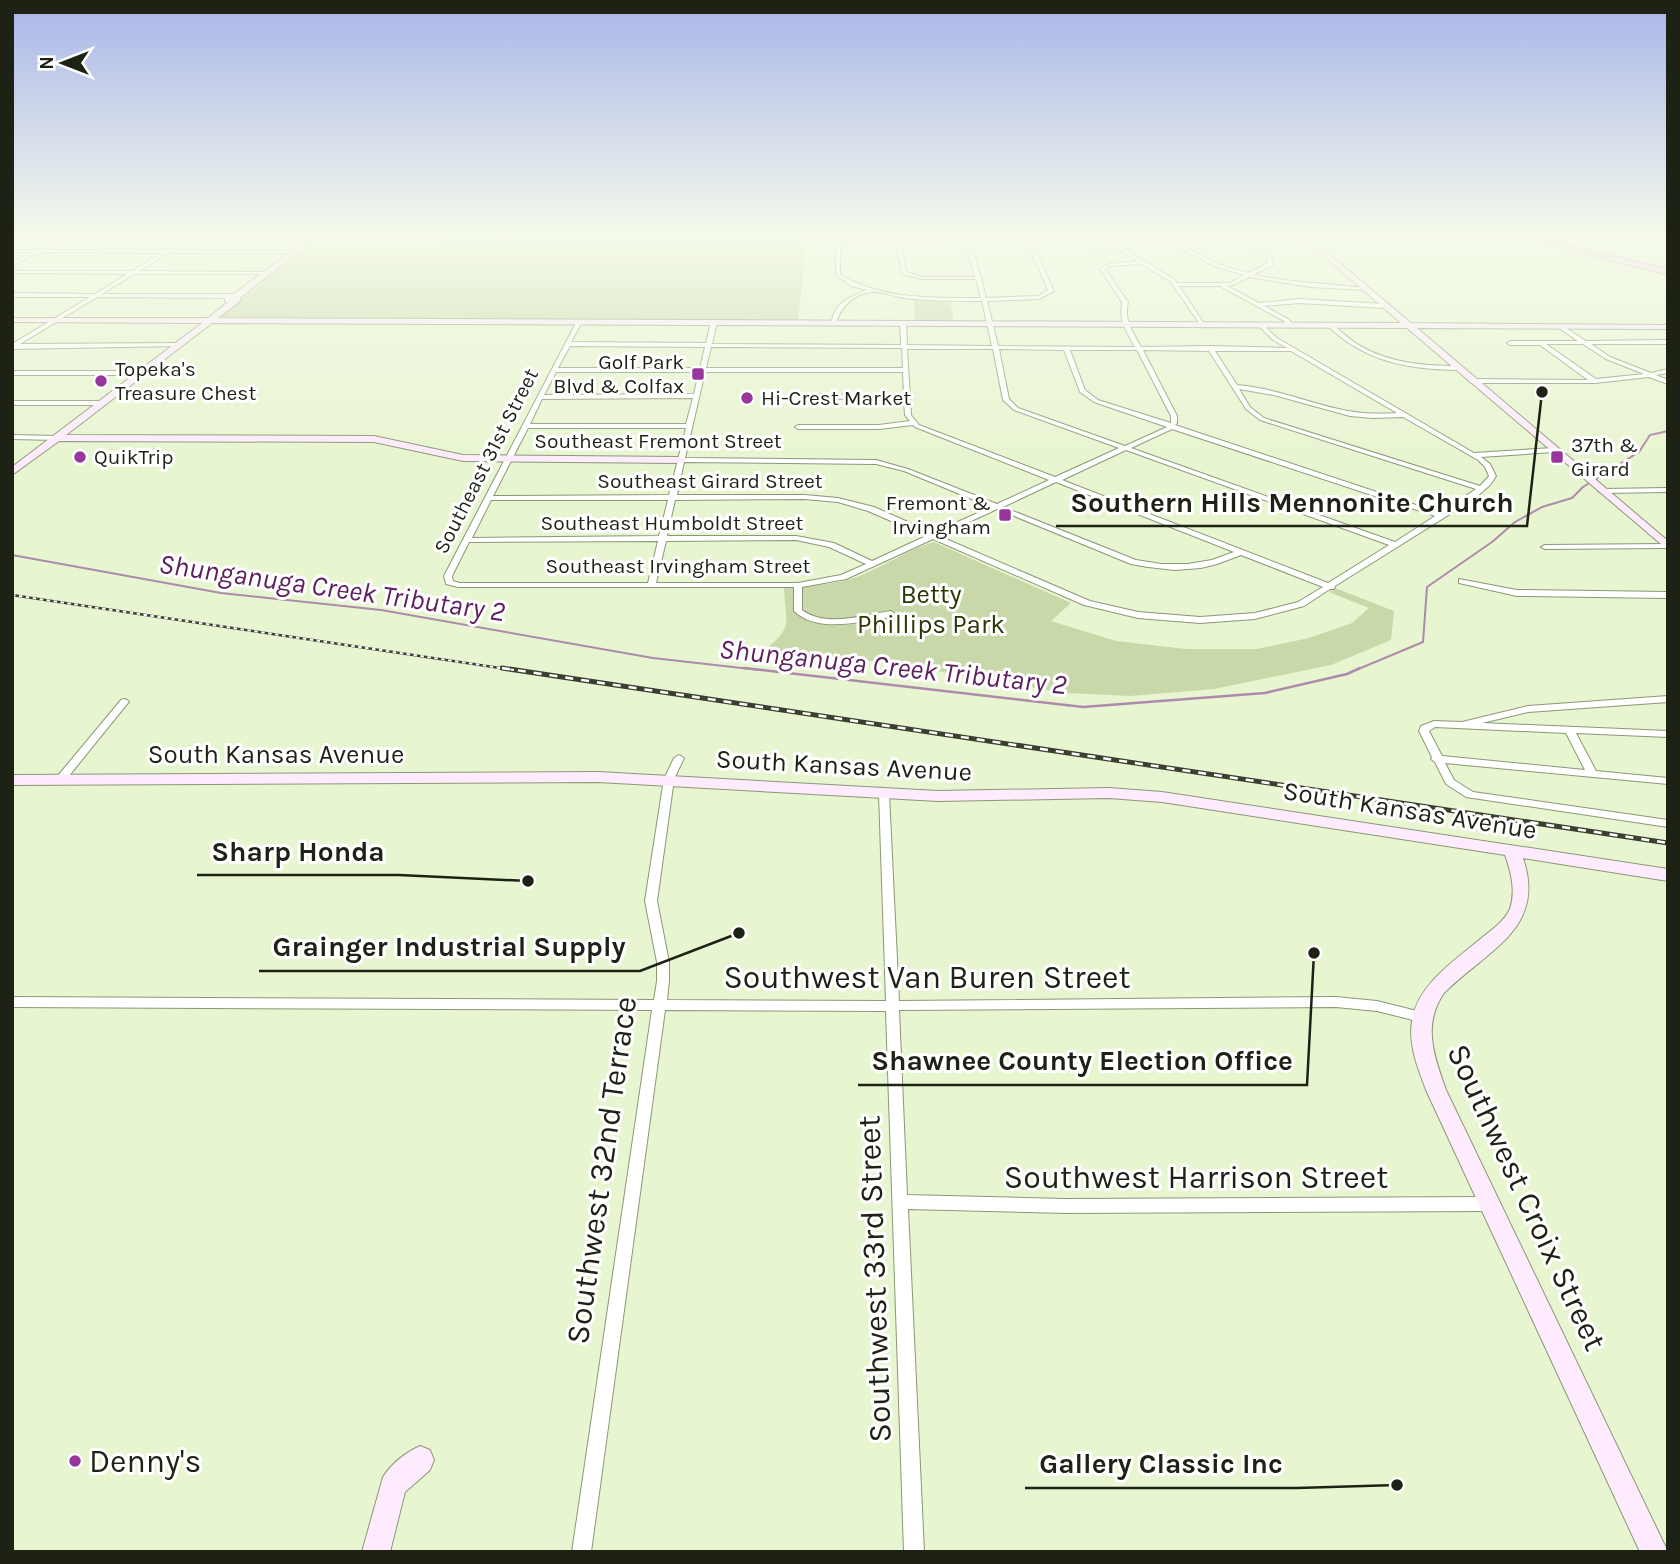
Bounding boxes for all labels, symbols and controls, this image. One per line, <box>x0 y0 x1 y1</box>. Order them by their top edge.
north arrow <box>28 28 98 98</box>
text: N <box>36 56 58 70</box>
place label: Golf Park Blvd & Colfax <box>553 350 684 398</box>
place label: Topeka's Treasure Chest <box>115 357 256 405</box>
street label: Southeast 31st Street <box>429 364 543 558</box>
marker: Golf Park Blvd & Colfax <box>690 366 706 382</box>
marker: Topeka's Treasure Chest <box>93 373 109 389</box>
place label: Hi-Crest Market <box>761 386 911 410</box>
marker: Hi-Crest Market <box>739 390 755 406</box>
street label: Southeast Fremont Street <box>534 429 782 453</box>
place label: 37th & Girard <box>1571 433 1638 481</box>
place label: QuikTrip <box>94 445 174 469</box>
marker: QuikTrip <box>72 449 88 465</box>
marker: 37th & Girard <box>1549 449 1565 465</box>
street label: Southeast Girard Street <box>597 469 823 493</box>
callout: Southern Hills Mennonite Church <box>1056 477 1527 526</box>
text: Southern Hills Mennonite Church <box>1070 486 1514 519</box>
place label: Fremont & Irvingham <box>886 491 991 539</box>
marker: Fremont & Irvingham <box>997 507 1013 523</box>
street label: Southeast Humboldt Street <box>541 511 804 535</box>
water label: Shunganuga Creek Tributary 2 <box>157 547 507 628</box>
street label: Southeast Irvingham Street <box>545 554 811 578</box>
park label: Betty Phillips Park <box>857 579 1005 640</box>
water label: Shunganuga Creek Tributary 2 <box>718 632 1069 701</box>
street label: South Kansas Avenue <box>148 739 404 770</box>
street label: South Kansas Avenue <box>715 743 973 788</box>
street label: South Kansas Avenue <box>1281 775 1539 846</box>
callout: Sharp Honda <box>197 826 399 875</box>
text: Sharp Honda <box>211 835 385 868</box>
callout: Grainger Industrial Supply <box>259 922 640 971</box>
text: Grainger Industrial Supply <box>272 930 626 963</box>
street label: Southwest Van Buren Street <box>723 959 1131 996</box>
street label: Southwest 32nd Terrace <box>559 994 644 1346</box>
callout: Shawnee County Election Office <box>858 1036 1307 1085</box>
street label: Southwest Croix Street <box>1439 1038 1614 1356</box>
text: Shawnee County Election Office <box>871 1044 1293 1077</box>
street label: Southwest 33rd Street <box>850 1115 899 1443</box>
street label: Southwest Harrison Street <box>1004 1159 1388 1196</box>
callout: Gallery Classic Inc <box>1025 1439 1297 1488</box>
place label: Denny's <box>89 1443 201 1480</box>
text: Gallery Classic Inc <box>1039 1447 1283 1480</box>
marker: Denny's <box>67 1453 83 1469</box>

